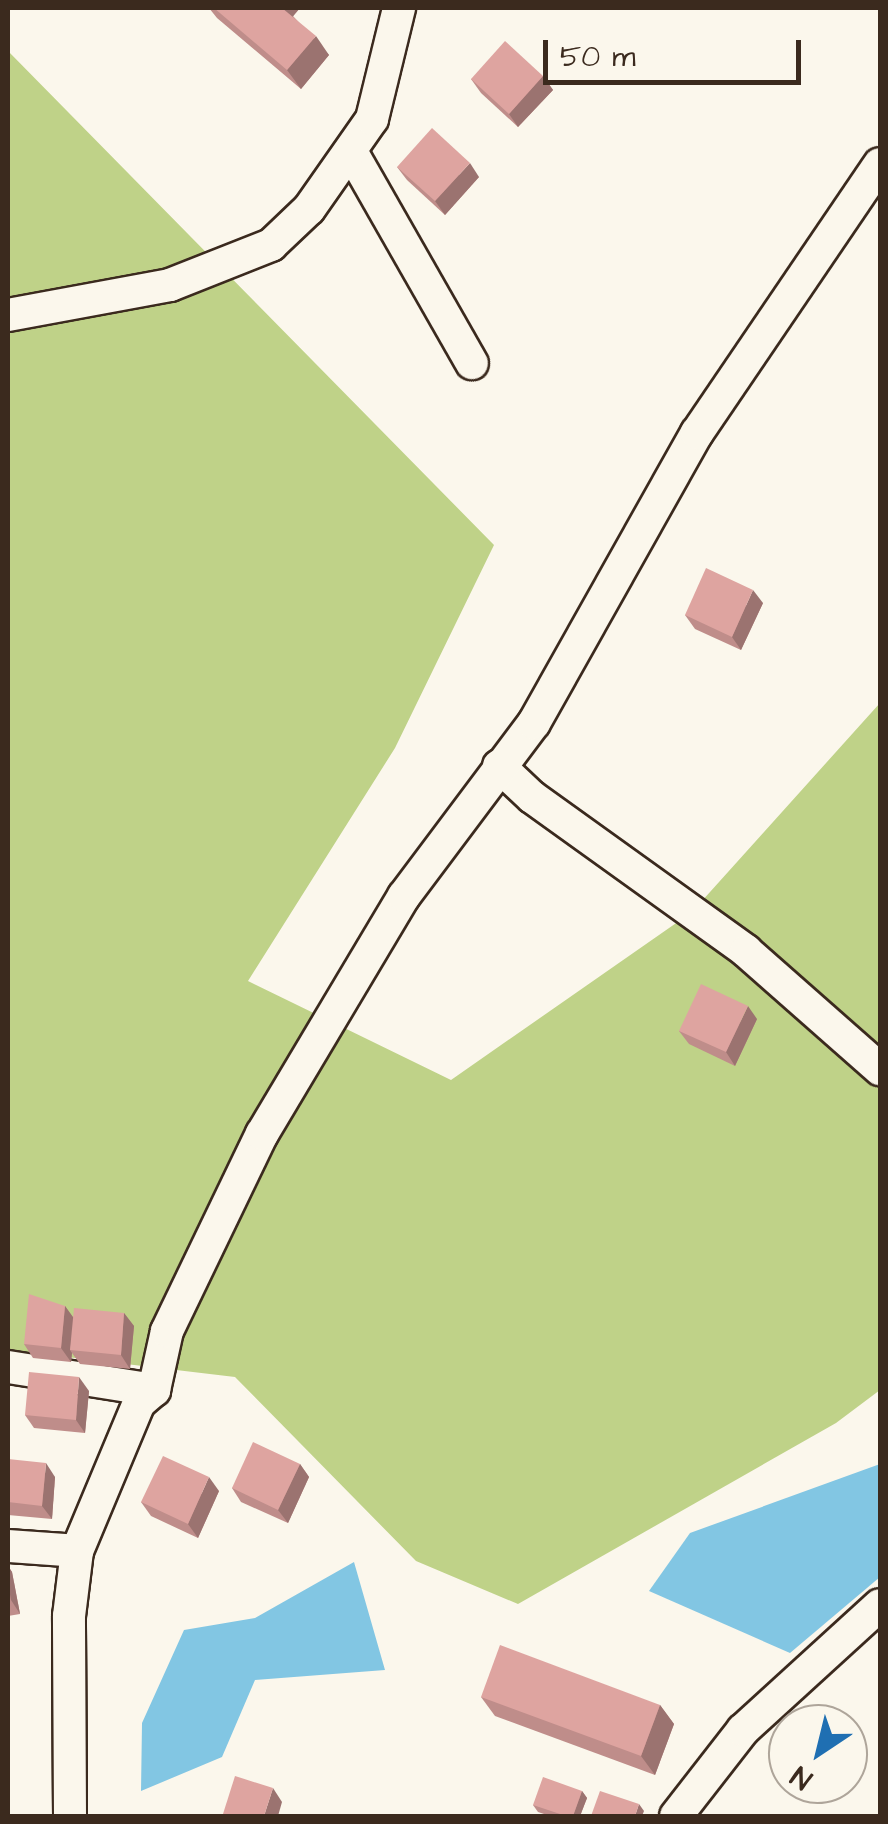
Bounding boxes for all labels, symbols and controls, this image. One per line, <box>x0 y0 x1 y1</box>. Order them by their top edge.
scale bar <box>548 20 806 82</box>
text: 50 m <box>560 36 636 78</box>
north arrow <box>768 1704 868 1804</box>
text: N <box>783 1756 820 1798</box>

